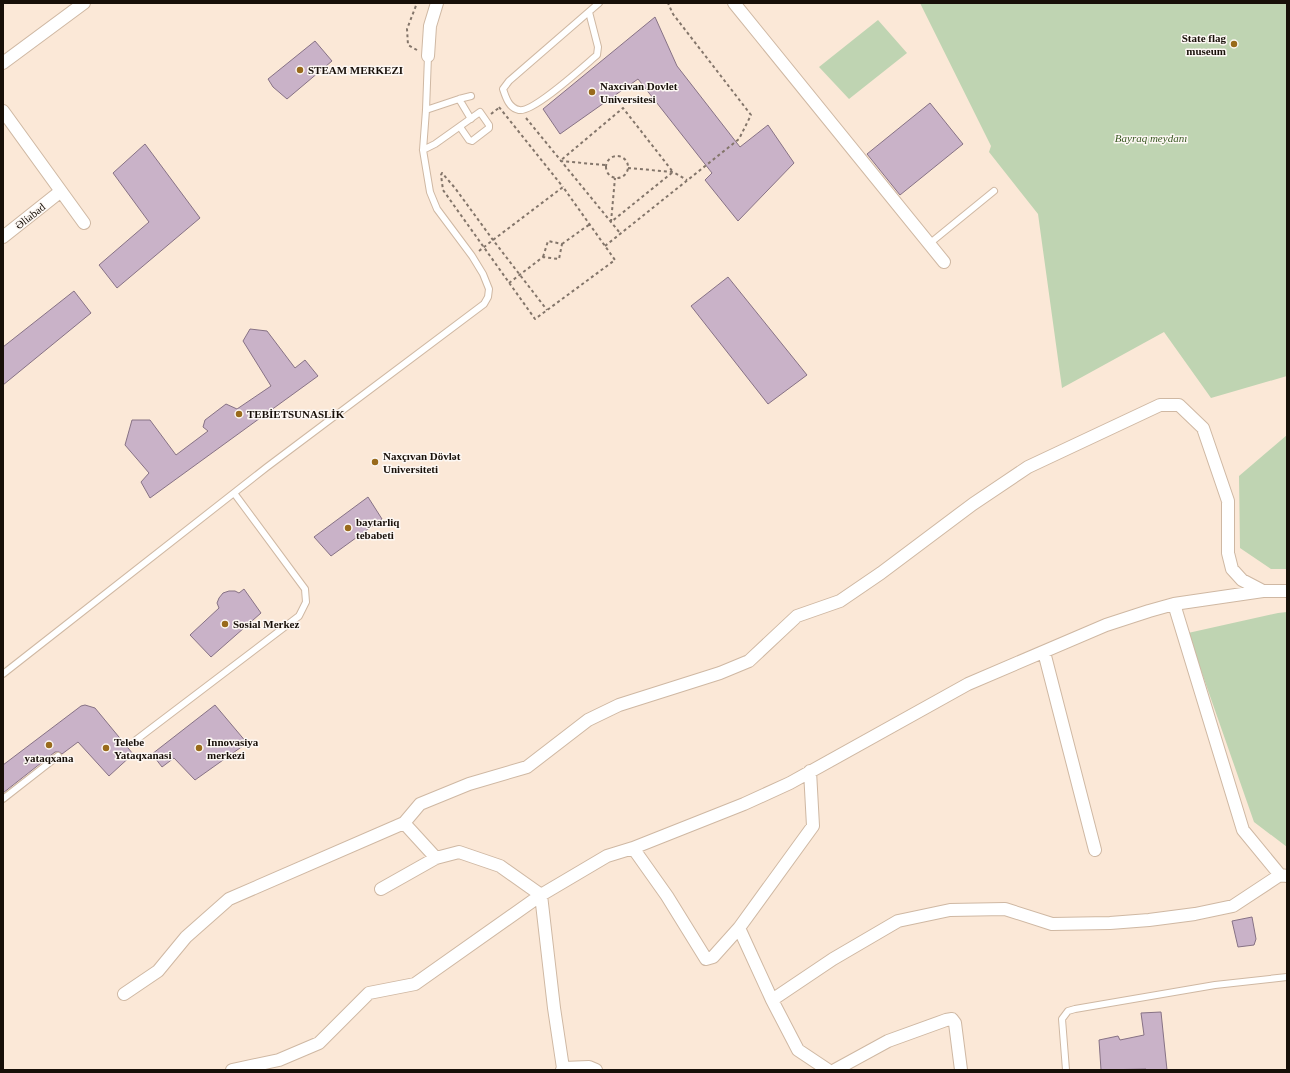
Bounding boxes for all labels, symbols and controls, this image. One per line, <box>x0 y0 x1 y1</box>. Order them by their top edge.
place label: State flag museum <box>1182 32 1226 57</box>
marker: State flag museum <box>1229 39 1239 49</box>
place label: STEAM MERKEZI <box>308 64 403 76</box>
marker: STEAM MERKEZI <box>295 65 305 75</box>
place label: Naxcivan Dovlet Universitesi <box>600 80 678 105</box>
marker: Naxcivan Dovlet Universitesi <box>587 87 597 97</box>
park label: Bayraq meydanı <box>1115 132 1187 144</box>
street label: Əliabad <box>13 200 48 231</box>
place label: TEBİETSUNASLİK <box>247 408 345 420</box>
marker: TEBİETSUNASLİK <box>234 409 244 419</box>
place label: Naxçıvan Dövlət Universiteti <box>383 450 461 475</box>
marker: Naxçıvan Dövlət Universiteti <box>370 457 380 467</box>
place label: baytarliq tebabeti <box>356 516 400 541</box>
marker: baytarliq tebabeti <box>343 523 353 533</box>
place label: Sosial Merkez <box>233 618 299 630</box>
marker: Sosial Merkez <box>220 619 230 629</box>
place label: Telebe Yataqxanasi <box>114 736 171 761</box>
place label: Innovasiya merkezi <box>207 736 259 761</box>
marker: yataqxana <box>44 740 54 750</box>
marker: Telebe Yataqxanasi <box>101 743 111 753</box>
marker: Innovasiya merkezi <box>194 743 204 753</box>
place label: yataqxana <box>25 752 74 764</box>

